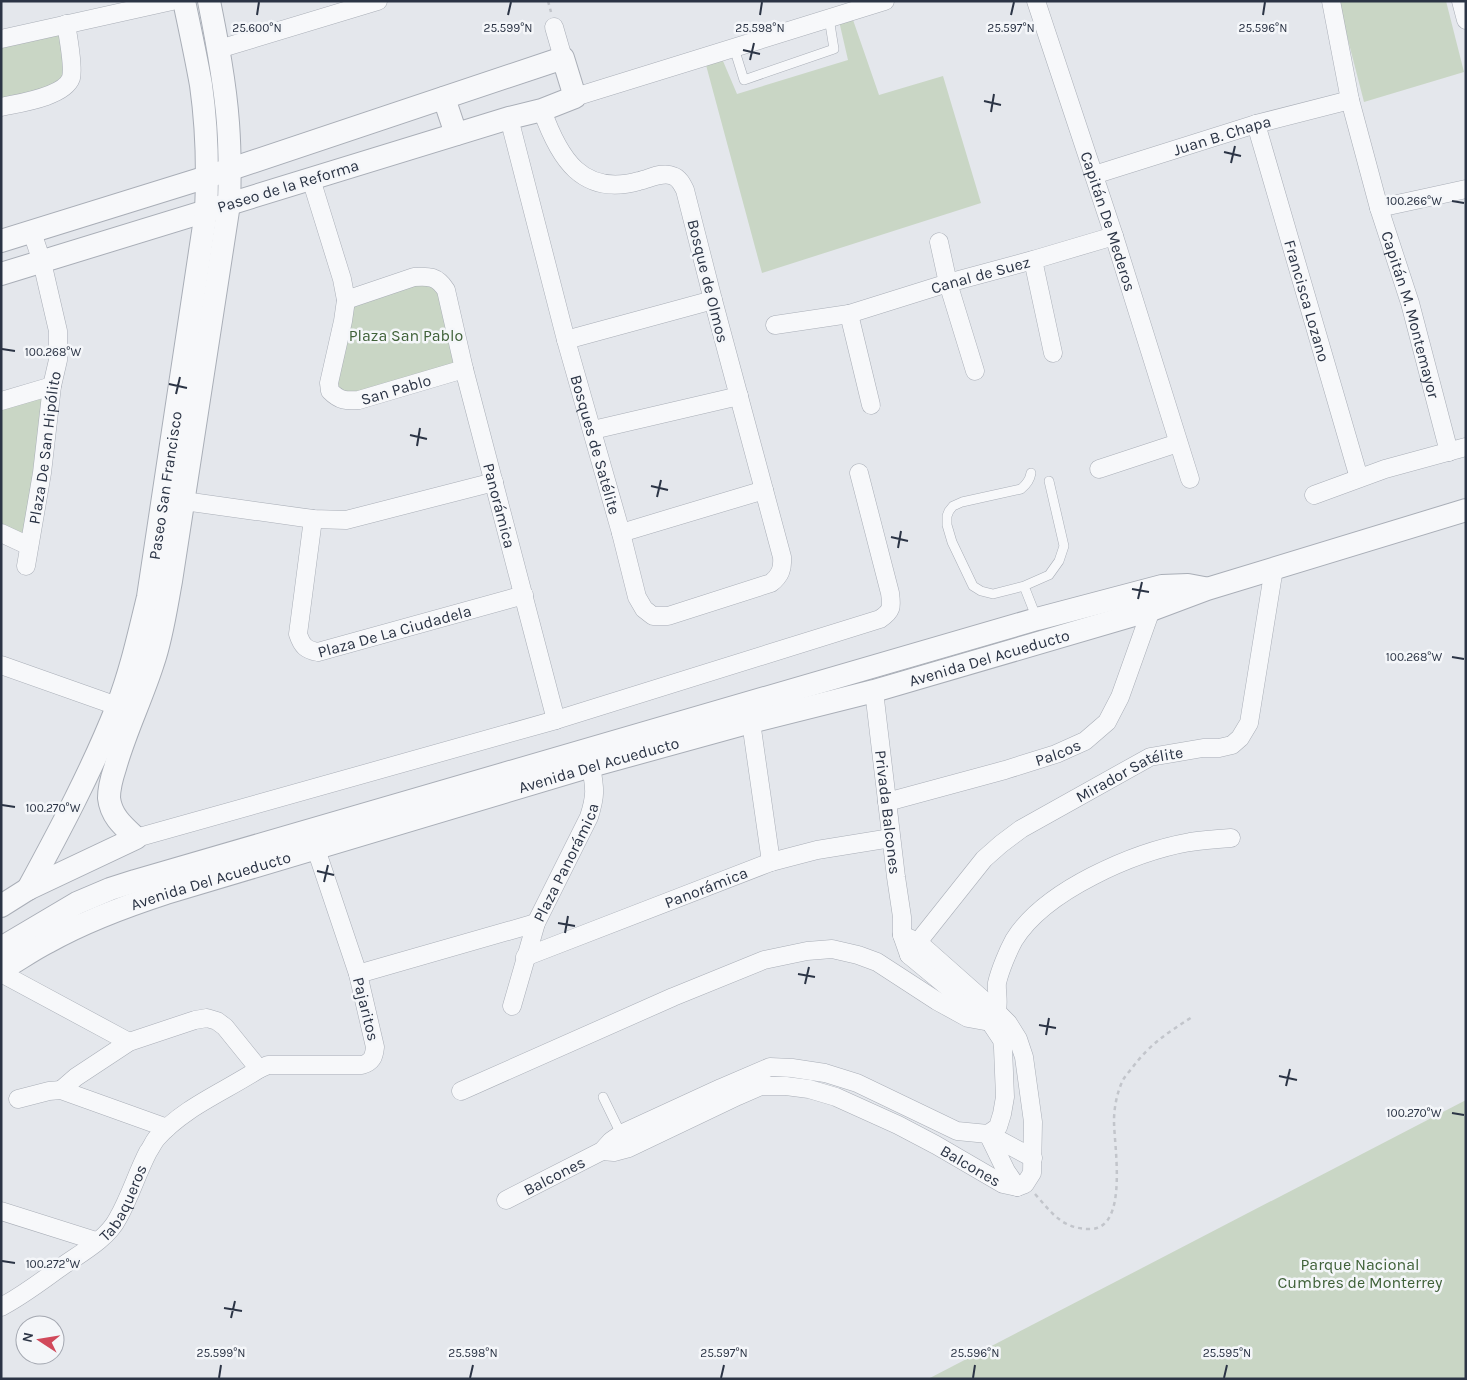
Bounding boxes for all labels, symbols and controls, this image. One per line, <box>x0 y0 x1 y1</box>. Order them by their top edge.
text: 25.600°N <box>232 21 282 35</box>
text: 25.599°N <box>484 21 532 35</box>
text: 25.598°N <box>735 21 785 35</box>
text: 25.597°N <box>987 21 1035 35</box>
text: 25.596°N <box>1239 21 1287 35</box>
street label: Juan B. Chapa <box>1171 111 1273 159</box>
street label: Capitán De Mederos <box>1077 149 1140 294</box>
street label: Paseo de la Reforma <box>215 155 361 217</box>
text: 100.266°W <box>1386 194 1442 208</box>
street label: Bosque de Olmos <box>683 217 733 345</box>
street label: Capitán M. Montemayor <box>1378 229 1444 400</box>
street label: Francisca Lozano <box>1281 237 1334 364</box>
street label: Canal de Suez <box>928 252 1032 297</box>
park label: Plaza San Pablo <box>349 326 463 345</box>
text: 100.268°W <box>25 345 81 359</box>
street label: Plaza De San Hipólito <box>24 369 65 526</box>
street label: San Pablo <box>358 370 433 408</box>
street label: Bosques de Satélite <box>567 373 625 517</box>
street label: Paseo San Francisco <box>144 410 185 561</box>
street label: Panorámica <box>480 461 520 550</box>
street label: Plaza De La Ciudadela <box>315 601 473 661</box>
street label: Avenida Del Acueducto <box>907 625 1072 690</box>
text: 100.268°W <box>1386 650 1442 664</box>
street label: Avenida Del Acueducto <box>516 733 681 797</box>
street label: Palcos <box>1033 735 1084 770</box>
street label: Mirador Satélite <box>1072 742 1184 806</box>
street label: Privada Balcones <box>872 749 905 875</box>
text: 100.270°W <box>26 801 81 815</box>
street label: Plaza Panorámica <box>529 801 602 925</box>
street label: Avenida Del Acueducto <box>128 847 293 914</box>
street label: Panorámica <box>662 862 750 912</box>
street label: Pajaritos <box>349 975 383 1043</box>
text: 100.270°W <box>1387 1106 1442 1120</box>
street label: Balcones <box>937 1140 1004 1190</box>
street label: Balcones <box>520 1152 588 1199</box>
street label: Tabaqueros <box>95 1161 150 1245</box>
park label: Parque Nacional Cumbres de Monterrey <box>1277 1255 1443 1292</box>
text: 100.272°W <box>26 1257 81 1271</box>
north arrow <box>15 1315 65 1365</box>
text: N <box>18 1331 37 1344</box>
text: 25.599°N <box>197 1346 245 1360</box>
text: 25.598°N <box>448 1346 498 1360</box>
text: 25.597°N <box>700 1346 748 1360</box>
text: 25.596°N <box>951 1346 999 1360</box>
text: 25.595°N <box>1203 1346 1251 1360</box>

